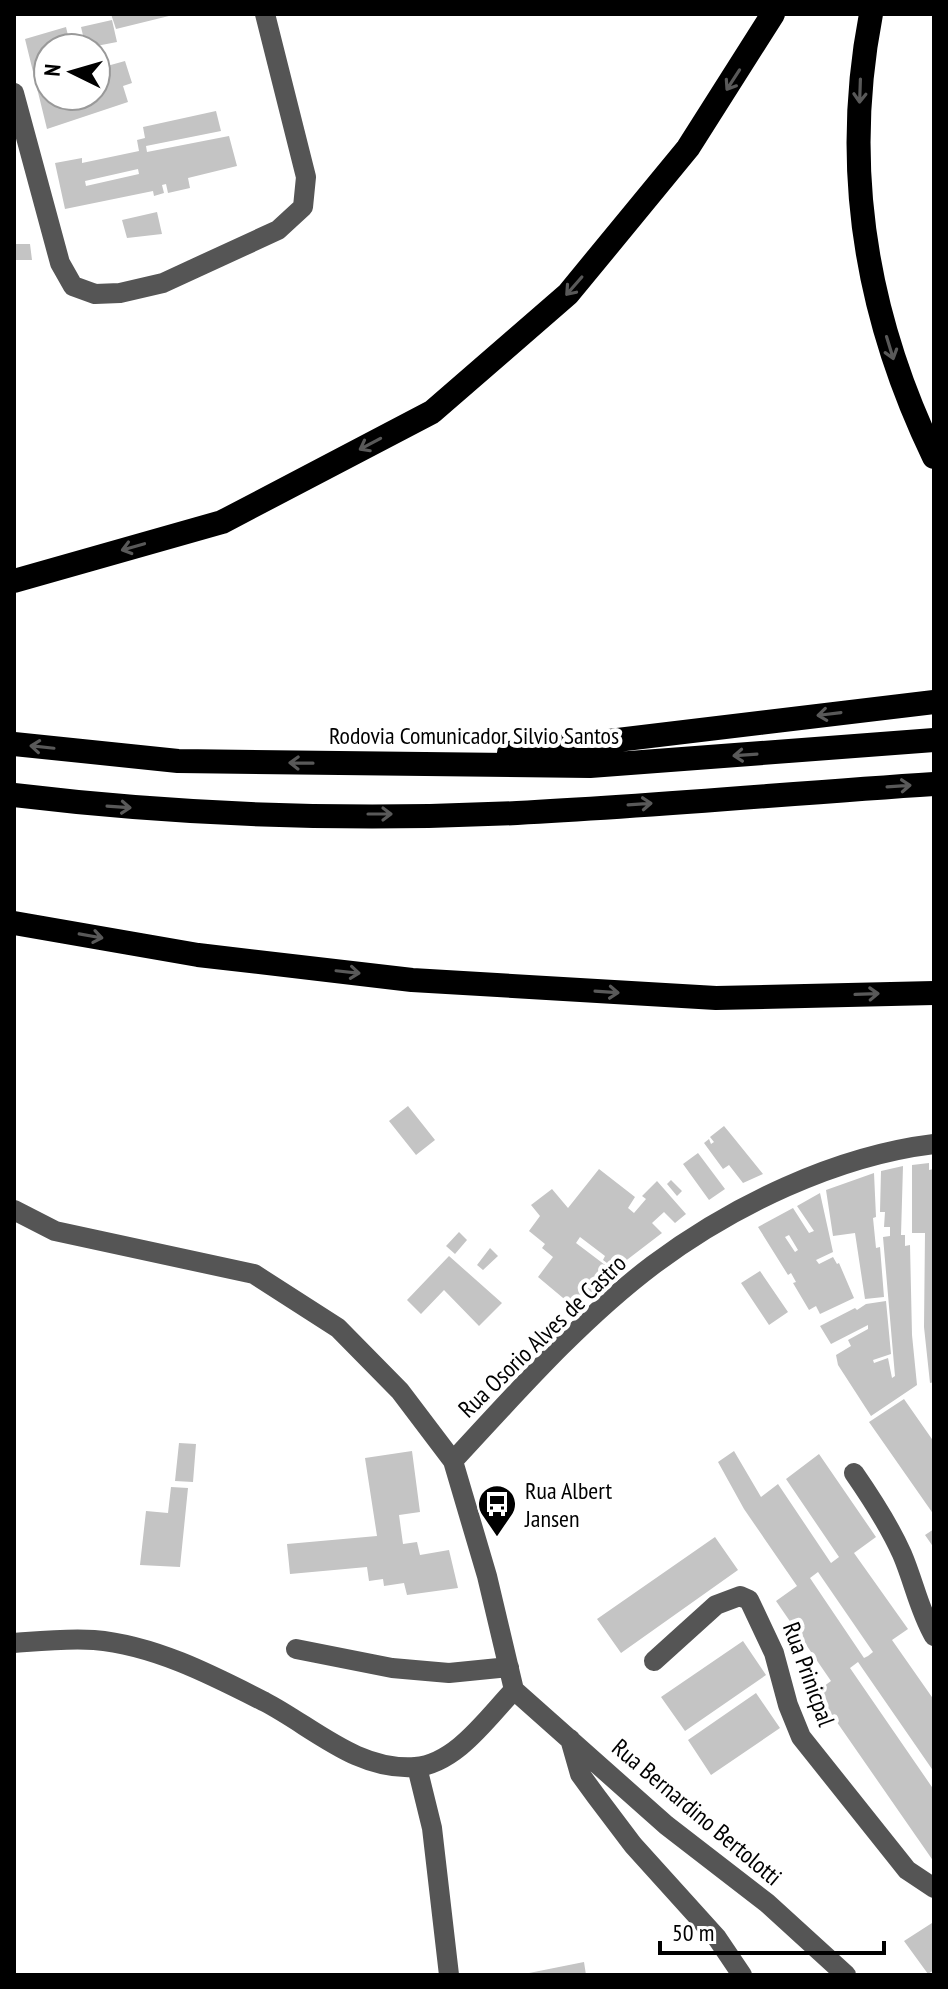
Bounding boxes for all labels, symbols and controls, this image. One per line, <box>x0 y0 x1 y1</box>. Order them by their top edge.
north arrow <box>32 32 112 112</box>
text: N <box>38 63 67 77</box>
one-way arrow <box>725 69 741 91</box>
one-way arrow <box>853 77 868 104</box>
one-way arrow <box>565 275 583 295</box>
one-way arrow <box>883 335 898 360</box>
one-way arrow <box>359 437 382 453</box>
one-way arrow <box>120 541 146 556</box>
one-way arrow <box>816 707 843 722</box>
street label: Rodovia Comunicador Silvio Santos <box>329 720 619 751</box>
one-way arrow <box>29 739 56 754</box>
one-way arrow <box>732 748 759 763</box>
one-way arrow <box>288 755 315 771</box>
one-way arrow <box>885 778 912 793</box>
one-way arrow <box>626 796 653 811</box>
one-way arrow <box>105 800 132 815</box>
one-way arrow <box>366 806 393 822</box>
one-way arrow <box>78 930 103 945</box>
one-way arrow <box>334 965 361 980</box>
one-way arrow <box>593 985 620 1000</box>
one-way arrow <box>853 987 880 1002</box>
street label: Rua Osorio Alves de Castro <box>452 1248 632 1424</box>
place label: Rua Albert Jansen <box>524 1475 612 1534</box>
bus stop icon: Rua Albert Jansen <box>476 1483 518 1538</box>
street label: Rua Prinicpal <box>776 1618 842 1731</box>
street label: Rua Bernardino Bertolotti <box>606 1732 788 1892</box>
scale bar <box>660 1905 884 1955</box>
text: 50 m <box>672 1917 714 1948</box>

